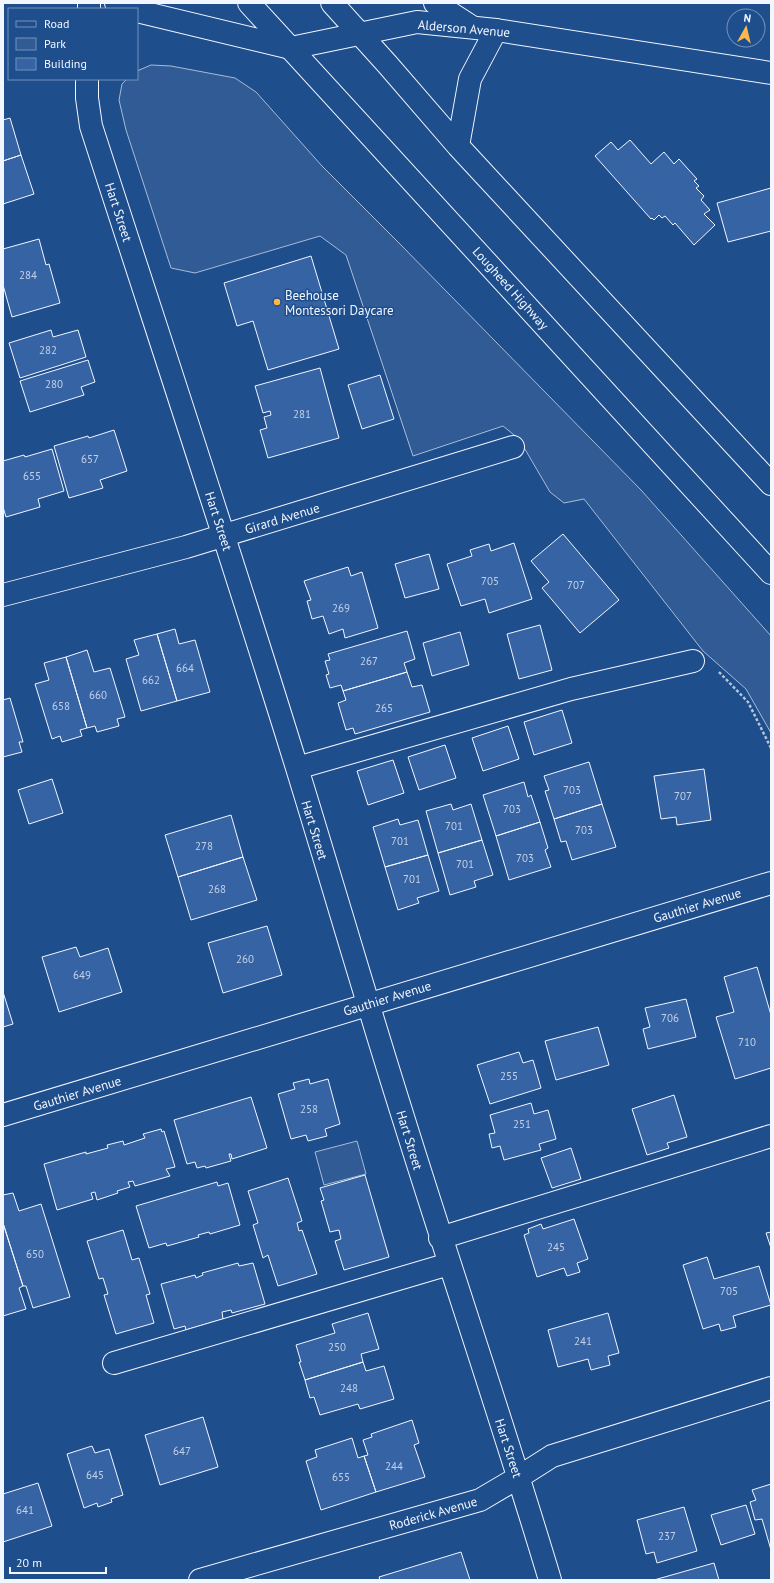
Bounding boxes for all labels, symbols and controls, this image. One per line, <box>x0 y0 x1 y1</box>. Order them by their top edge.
legend <box>8 8 138 80</box>
north arrow <box>726 8 766 48</box>
text: N <box>743 11 752 26</box>
text: Road <box>44 16 69 31</box>
street label: Alderson Avenue <box>417 16 511 41</box>
text: Park <box>44 36 66 51</box>
text: Building <box>44 56 87 71</box>
street label: Hart Street <box>101 180 136 244</box>
street label: Lougheed Highway <box>469 243 552 333</box>
house number: 284 <box>19 268 37 282</box>
place label: Beehouse Montessori Daycare <box>285 287 394 319</box>
marker: Beehouse Montessori Daycare <box>272 297 282 307</box>
house number: 282 <box>39 343 57 357</box>
house number: 280 <box>45 377 63 391</box>
house number: 281 <box>293 407 311 421</box>
house number: 657 <box>81 452 99 466</box>
house number: 655 <box>23 469 41 483</box>
street label: Hart Street <box>201 489 236 553</box>
street label: Girard Avenue <box>243 499 322 538</box>
house number: 705 <box>481 574 499 588</box>
house number: 707 <box>567 578 585 592</box>
house number: 269 <box>332 601 350 615</box>
house number: 267 <box>360 654 378 668</box>
house number: 664 <box>176 661 194 675</box>
house number: 662 <box>142 673 160 687</box>
house number: 660 <box>89 688 107 702</box>
house number: 658 <box>52 699 70 713</box>
house number: 265 <box>375 701 393 715</box>
house number: 703 <box>563 783 581 797</box>
house number: 707 <box>674 789 692 803</box>
street label: Hart Street <box>297 798 332 862</box>
house number: 703 <box>503 802 521 816</box>
house number: 701 <box>445 819 463 833</box>
house number: 703 <box>575 823 593 837</box>
house number: 701 <box>391 834 409 848</box>
house number: 278 <box>195 839 213 853</box>
house number: 703 <box>516 851 534 865</box>
house number: 701 <box>456 857 474 871</box>
house number: 701 <box>403 872 421 886</box>
house number: 268 <box>208 882 226 896</box>
street label: Gauthier Avenue <box>651 884 743 927</box>
house number: 260 <box>236 952 254 966</box>
house number: 649 <box>73 968 91 982</box>
street label: Gauthier Avenue <box>341 977 433 1020</box>
house number: 706 <box>661 1011 679 1025</box>
house number: 710 <box>738 1035 756 1049</box>
house number: 255 <box>500 1069 518 1083</box>
street label: Gauthier Avenue <box>31 1072 123 1115</box>
house number: 258 <box>300 1102 318 1116</box>
street label: Hart Street <box>392 1108 427 1172</box>
house number: 251 <box>513 1117 531 1131</box>
house number: 245 <box>547 1240 565 1254</box>
house number: 650 <box>26 1247 44 1261</box>
house number: 705 <box>720 1284 738 1298</box>
house number: 241 <box>574 1334 592 1348</box>
house number: 250 <box>328 1340 346 1354</box>
house number: 248 <box>340 1381 358 1395</box>
street label: Hart Street <box>491 1416 526 1480</box>
house number: 647 <box>173 1444 191 1458</box>
house number: 244 <box>385 1459 403 1473</box>
house number: 645 <box>86 1468 104 1482</box>
house number: 655 <box>332 1470 350 1484</box>
street label: Roderick Avenue <box>387 1493 479 1534</box>
house number: 641 <box>16 1503 34 1517</box>
house number: 237 <box>658 1529 676 1543</box>
scale bar <box>10 1549 106 1575</box>
text: 20 m <box>16 1555 42 1570</box>

